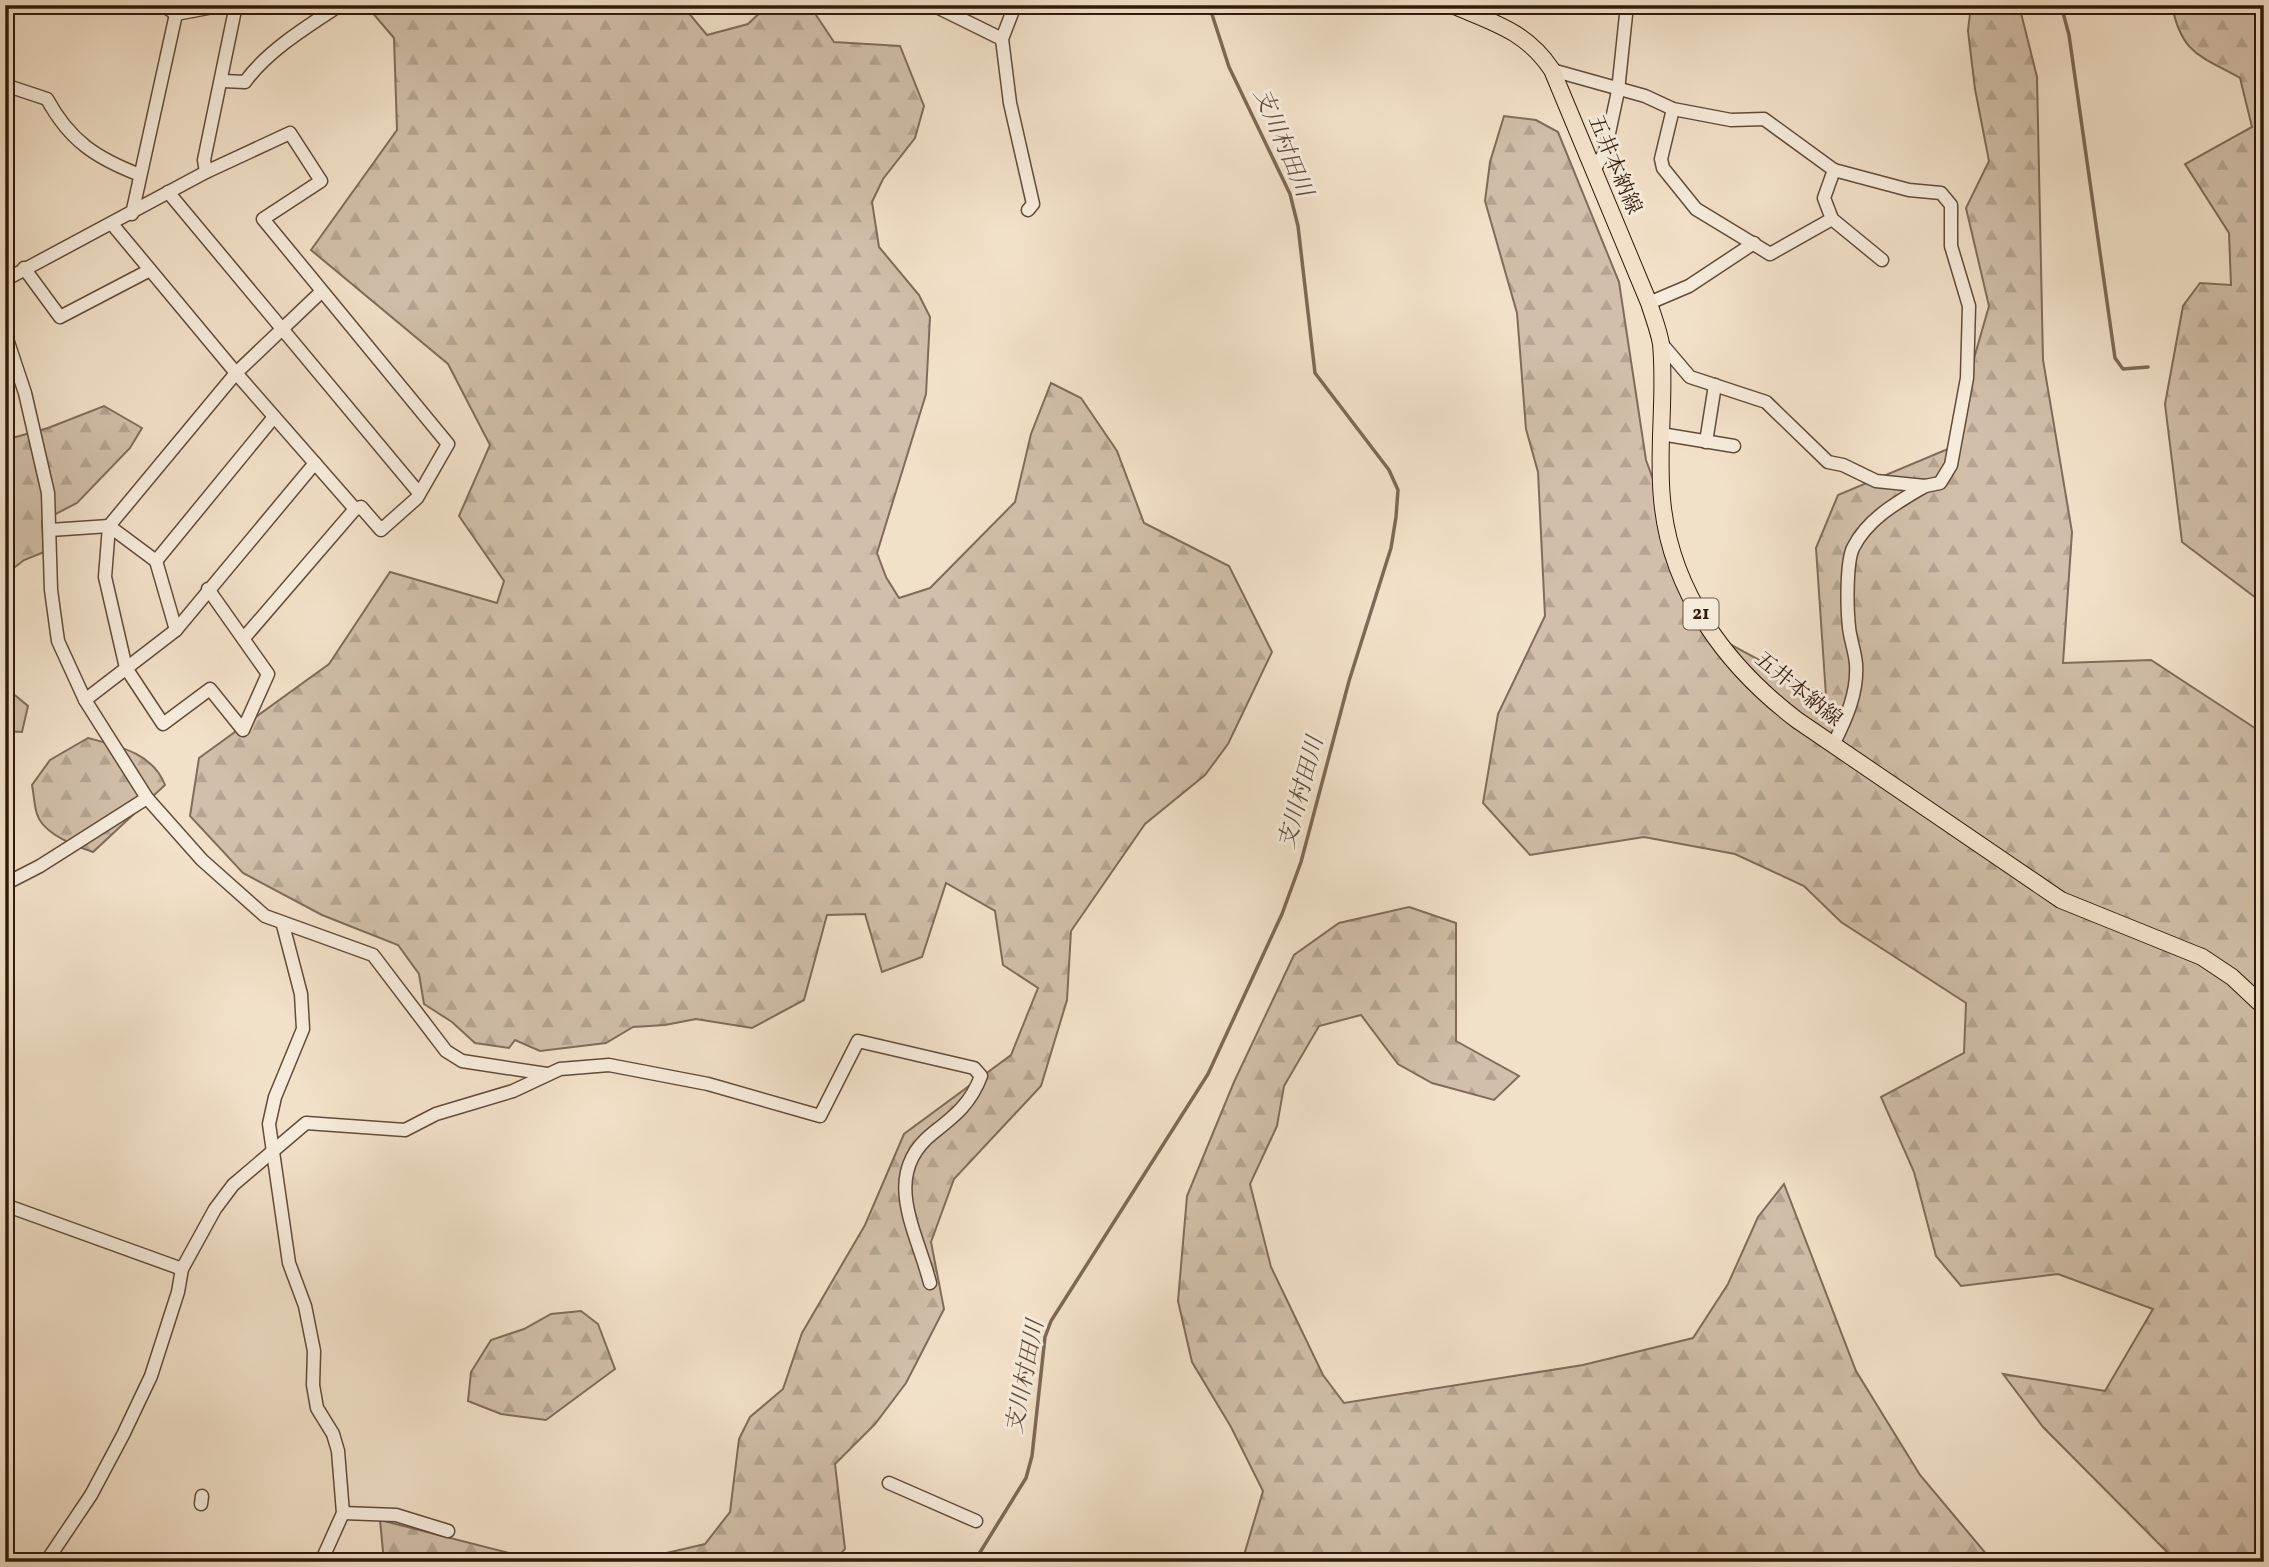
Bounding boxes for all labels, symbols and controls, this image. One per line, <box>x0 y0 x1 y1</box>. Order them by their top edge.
water label: 支川村田川 <box>1245 84 1320 205</box>
street label: 五井本納線 <box>1580 111 1648 219</box>
road number: 21 <box>1684 598 1718 629</box>
street label: 五井本納線 <box>1748 646 1848 734</box>
water label: 支川村田川 <box>1272 730 1333 853</box>
water label: 支川村田川 <box>999 1315 1053 1436</box>

